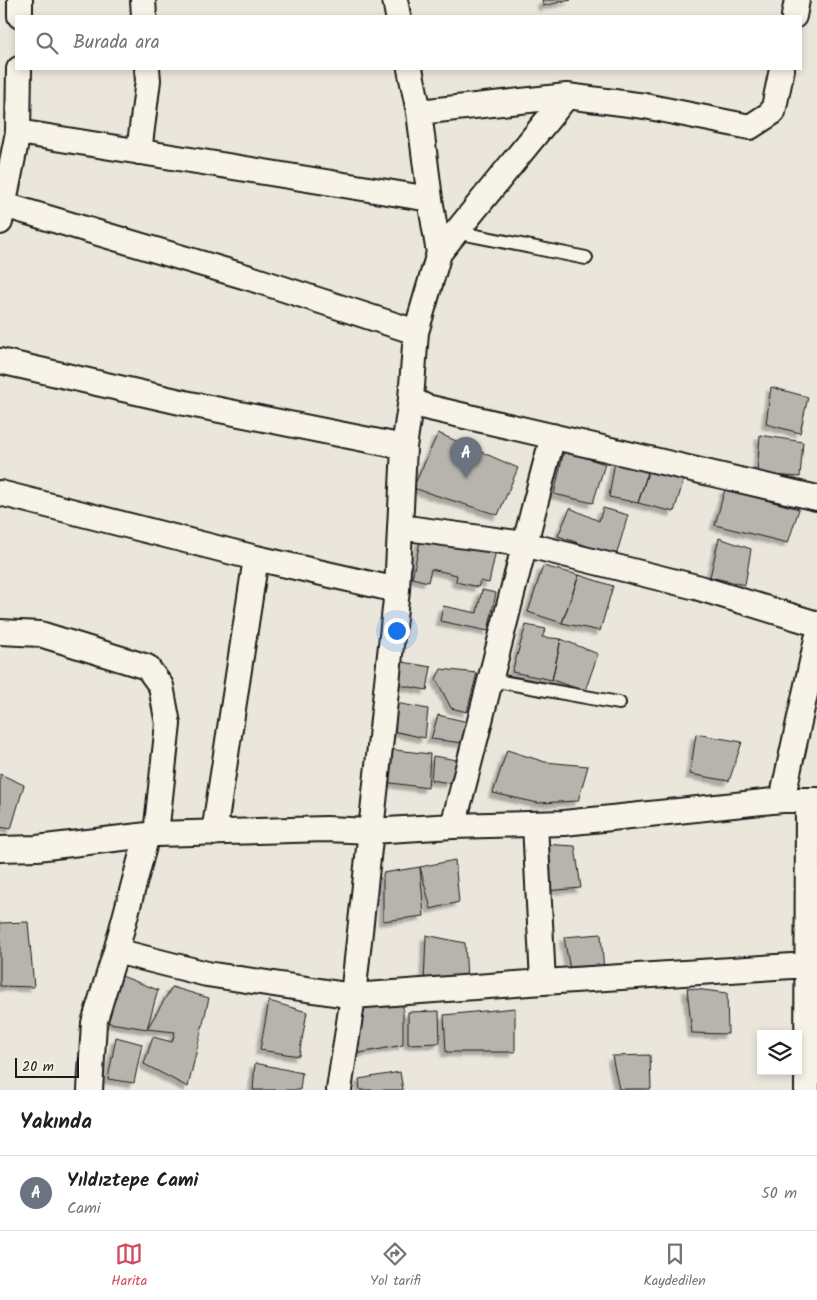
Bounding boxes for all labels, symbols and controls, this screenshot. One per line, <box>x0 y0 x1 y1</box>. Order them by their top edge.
search box <box>15 15 802 70</box>
text: Burada ara <box>73 28 160 58</box>
icon: search <box>33 29 61 57</box>
pin: A <box>450 437 482 478</box>
your location <box>384 618 410 644</box>
map controls <box>757 1030 802 1075</box>
button: layers <box>757 1030 802 1075</box>
scale bar <box>15 1055 79 1078</box>
text: 20 m <box>22 1056 54 1078</box>
text: Yakında <box>20 1106 92 1139</box>
text: Yıldıztepe Cami <box>67 1166 199 1196</box>
text: A <box>31 1181 41 1206</box>
text: 50 m <box>761 1181 797 1206</box>
text: Cami <box>67 1196 101 1221</box>
tab: Harita <box>111 1240 147 1292</box>
tab: Yol tarifi <box>370 1240 421 1292</box>
tab: Kaydedilen <box>643 1240 706 1292</box>

